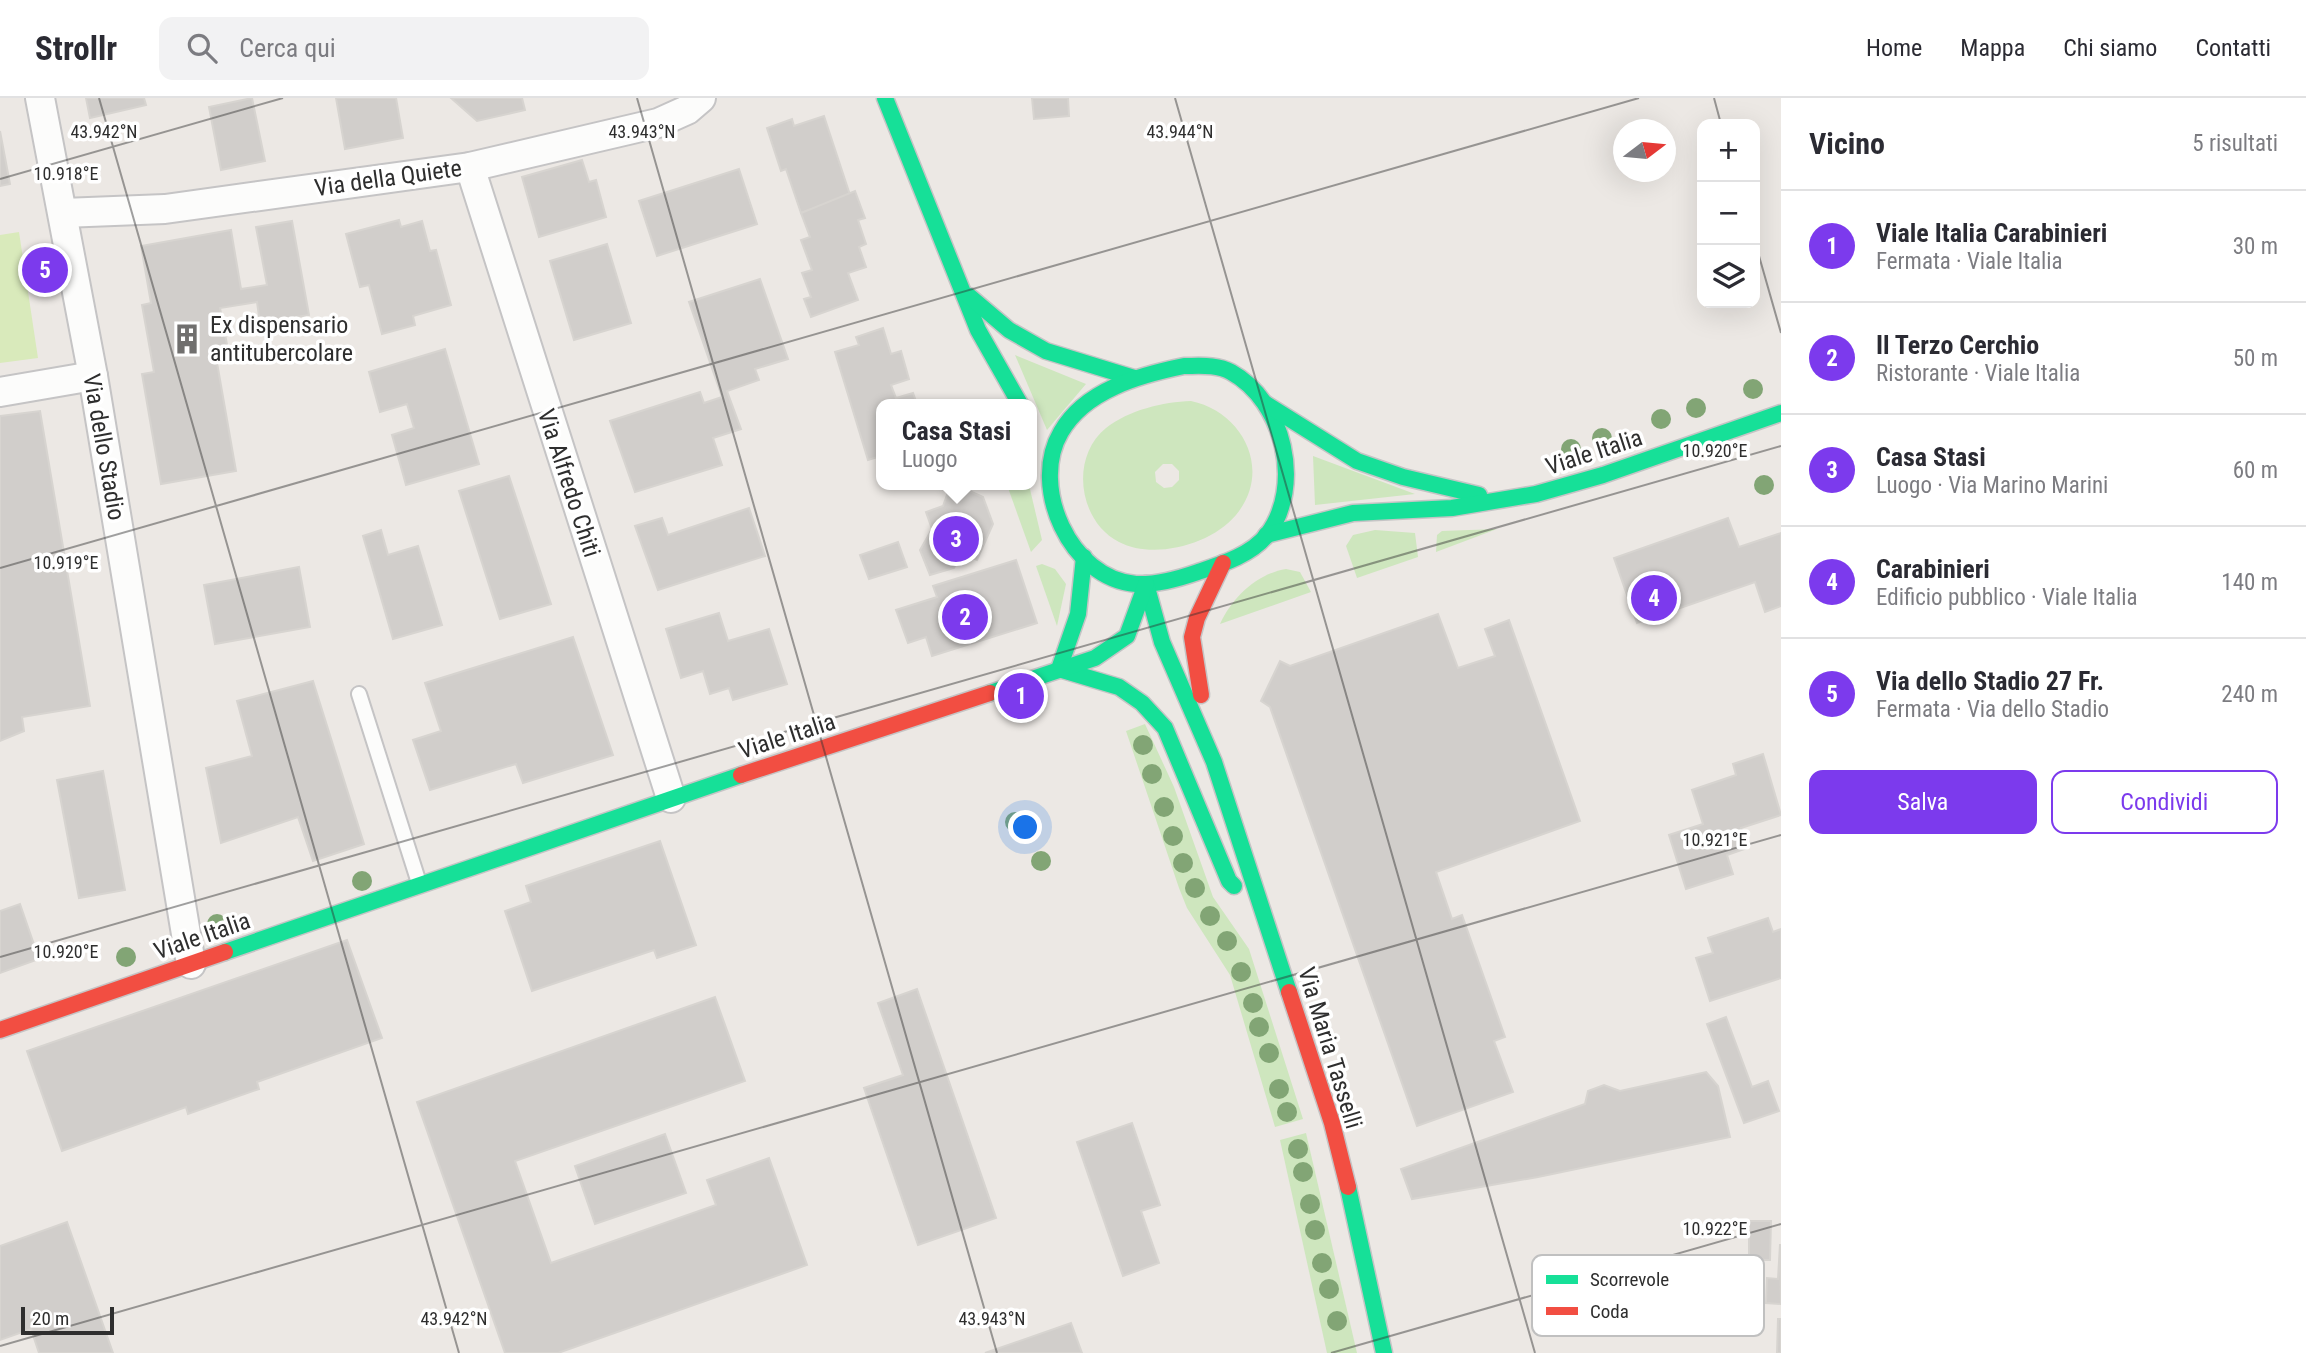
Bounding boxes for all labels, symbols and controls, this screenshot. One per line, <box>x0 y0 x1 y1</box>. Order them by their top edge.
search box <box>159 17 649 80</box>
text: Strollr <box>35 29 117 68</box>
icon: search <box>183 29 221 67</box>
text: Cerca qui <box>239 33 336 63</box>
text: Home <box>1866 34 1922 62</box>
text: Mappa <box>1960 34 2025 62</box>
text: Chi siamo <box>2063 34 2157 62</box>
text: Contatti <box>2195 34 2271 62</box>
north arrow <box>1613 119 1676 182</box>
map controls <box>1697 119 1760 308</box>
button: + <box>1697 119 1760 182</box>
text: 43.942°N <box>70 121 138 142</box>
text: 43.943°N <box>608 121 676 142</box>
text: 43.944°N <box>1146 121 1214 142</box>
text: Vicino <box>1809 126 1885 161</box>
text: 5 risultati <box>2192 130 2278 157</box>
street label: Via della Quiete <box>313 154 463 202</box>
text: 10.918°E <box>34 163 98 184</box>
button: − <box>1697 182 1760 245</box>
text: Viale Italia Carabinieri <box>1876 218 2107 248</box>
text: 1 <box>1826 233 1838 260</box>
text: 30 m <box>2233 233 2278 260</box>
pin: 5 <box>22 244 68 296</box>
button: layers <box>1697 245 1760 308</box>
text: Fermata · Viale Italia <box>1876 248 2063 275</box>
place label: Ex dispensario antitubercolare <box>210 311 353 367</box>
building icon: Ex dispensario antitubercolare <box>170 322 204 356</box>
text: Il Terzo Cerchio <box>1876 330 2039 360</box>
text: 2 <box>1826 345 1838 372</box>
text: 50 m <box>2233 345 2278 372</box>
text: Ristorante · Viale Italia <box>1876 360 2080 387</box>
street label: Via dello Stadio <box>77 372 131 522</box>
popup <box>876 399 1037 490</box>
street label: Via Alfredo Chiti <box>532 405 606 561</box>
text: Casa Stasi <box>902 416 1011 446</box>
street label: Viale Italia <box>1542 423 1646 481</box>
text: 10.920°E <box>1683 440 1747 461</box>
text: Casa Stasi <box>1876 442 1986 472</box>
text: Luogo <box>902 446 958 473</box>
text: 3 <box>1826 457 1838 484</box>
text: 60 m <box>2233 457 2278 484</box>
text: Luogo · Via Marino Marini <box>1876 472 2108 499</box>
pin: 3 <box>933 513 979 565</box>
text: 10.919°E <box>34 552 98 573</box>
text: Carabinieri <box>1876 554 1990 584</box>
text: 4 <box>1826 569 1838 596</box>
text: 140 m <box>2221 569 2278 596</box>
pin: 4 <box>1631 572 1677 624</box>
text: Edificio pubblico · Viale Italia <box>1876 584 2138 611</box>
pin: 2 <box>942 591 988 643</box>
text: Via dello Stadio 27 Fr. <box>1876 666 2104 696</box>
pin: 1 <box>998 670 1044 722</box>
text: 5 <box>1826 681 1838 708</box>
text: 240 m <box>2221 681 2278 708</box>
text: Fermata · Via dello Stadio <box>1876 696 2109 723</box>
street label: Viale Italia <box>735 707 839 765</box>
button: Salva <box>1809 770 2037 834</box>
button: Condividi <box>2051 770 2278 834</box>
your location <box>1008 810 1042 844</box>
text: 10.921°E <box>1683 829 1747 850</box>
street label: Viale Italia <box>150 907 254 965</box>
text: 10.920°E <box>34 941 98 962</box>
street label: Via Maria Tasselli <box>1292 964 1368 1132</box>
text: 10.922°E <box>1683 1218 1747 1239</box>
legend <box>1532 1255 1764 1336</box>
text: Scorrevole <box>1590 1268 1669 1291</box>
text: Coda <box>1590 1300 1629 1323</box>
scale bar <box>21 1304 114 1336</box>
text: 20 m <box>32 1307 69 1330</box>
text: 43.942°N <box>420 1308 488 1329</box>
text: 43.943°N <box>958 1308 1026 1329</box>

